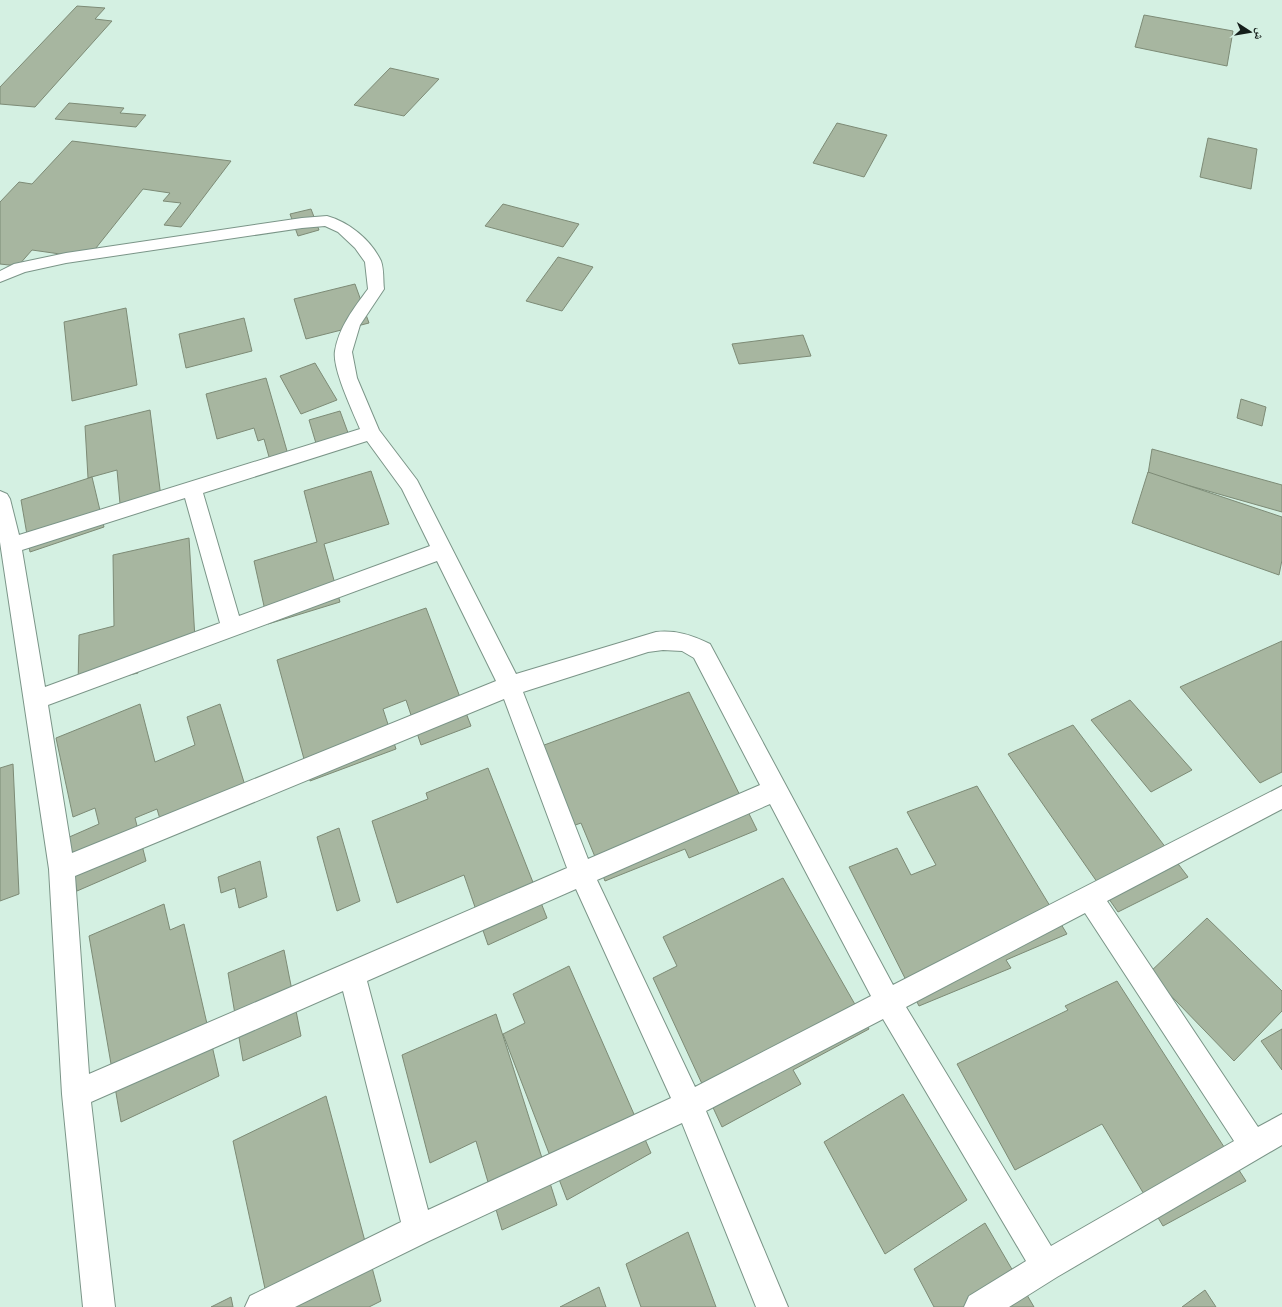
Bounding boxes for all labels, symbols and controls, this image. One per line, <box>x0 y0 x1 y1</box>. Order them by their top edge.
north arrow <box>1230 12 1270 52</box>
text: ش <box>1251 27 1267 41</box>

